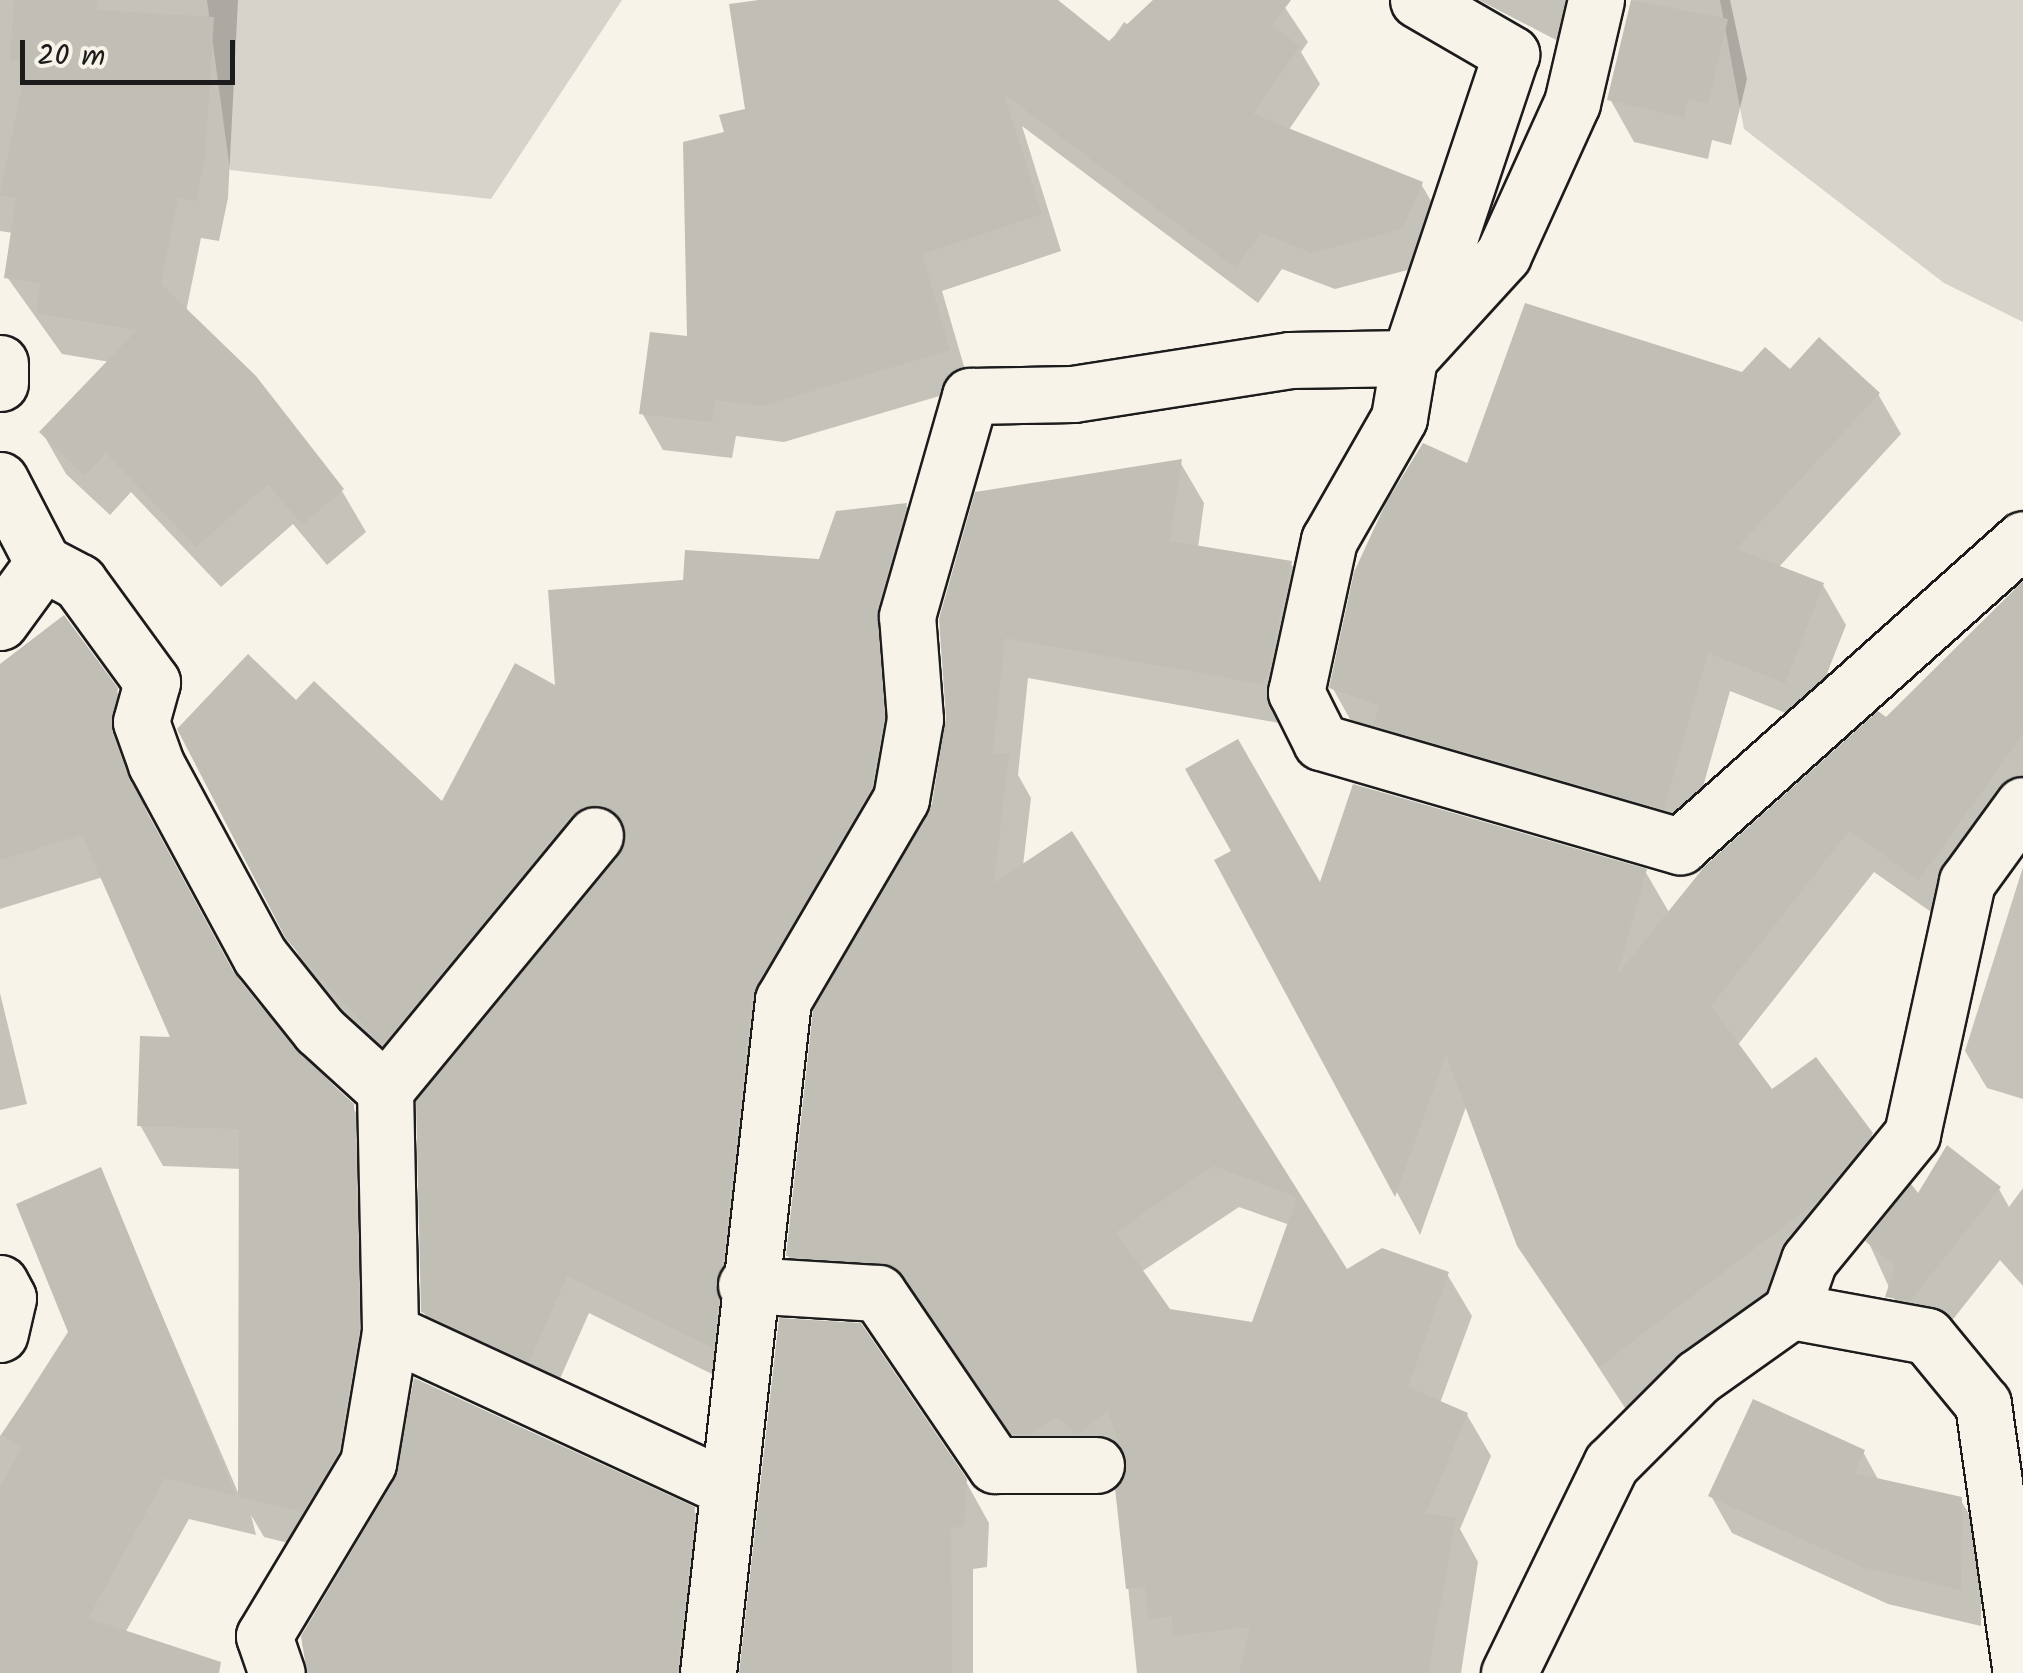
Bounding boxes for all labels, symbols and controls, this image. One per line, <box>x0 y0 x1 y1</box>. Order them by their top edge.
scale bar <box>25 20 240 82</box>
text: 20 m <box>37 33 105 81</box>

